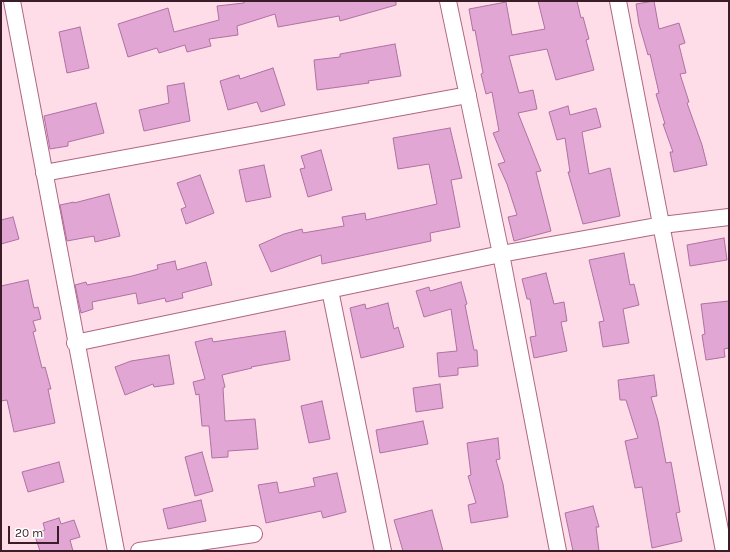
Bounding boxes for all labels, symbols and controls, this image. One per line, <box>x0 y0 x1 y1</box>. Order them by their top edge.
scale bar <box>10 518 61 544</box>
text: 20 m <box>15 526 43 540</box>

